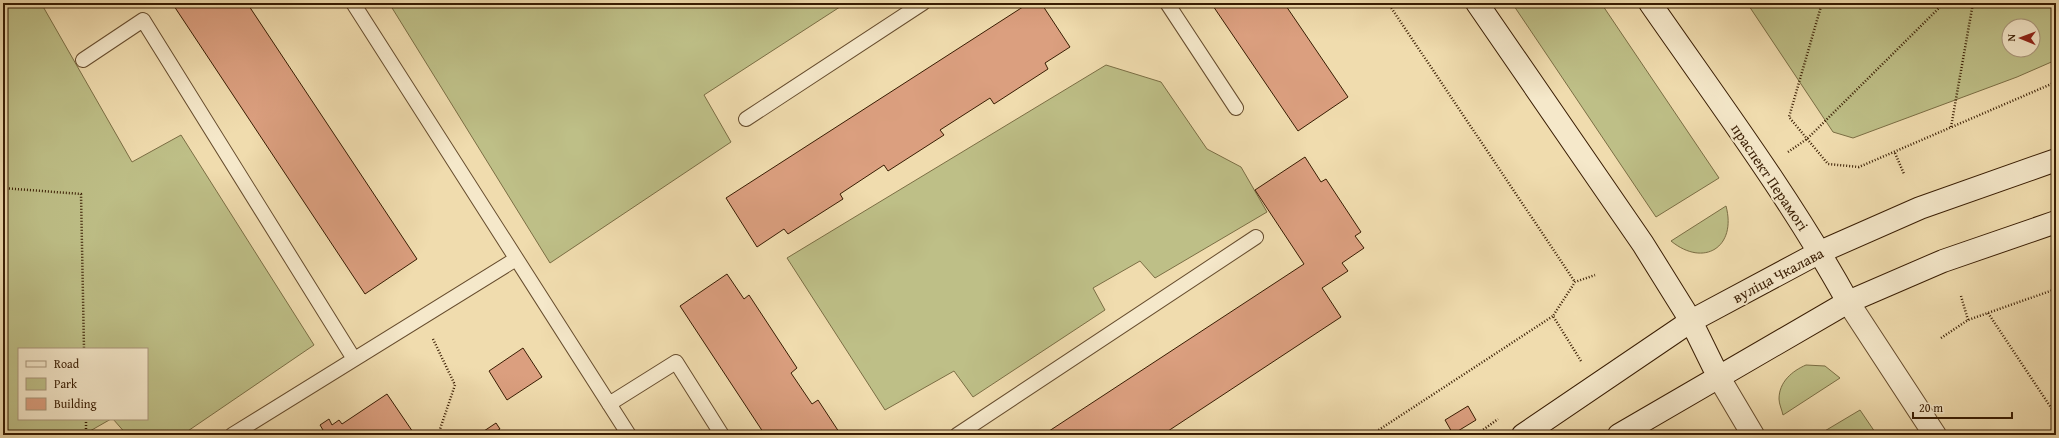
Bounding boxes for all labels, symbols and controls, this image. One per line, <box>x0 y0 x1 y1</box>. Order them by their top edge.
north arrow <box>2001 18 2041 58</box>
text: N <box>2003 33 2019 42</box>
street label: праспект Перамогі <box>1726 119 1814 235</box>
street label: вуліца Чкалава <box>1729 242 1828 308</box>
legend <box>18 348 148 420</box>
text: Road <box>54 355 80 372</box>
text: Park <box>54 375 78 392</box>
scale bar <box>1913 394 2012 420</box>
text: Building <box>54 395 97 412</box>
text: 20 m <box>1919 399 1943 416</box>

